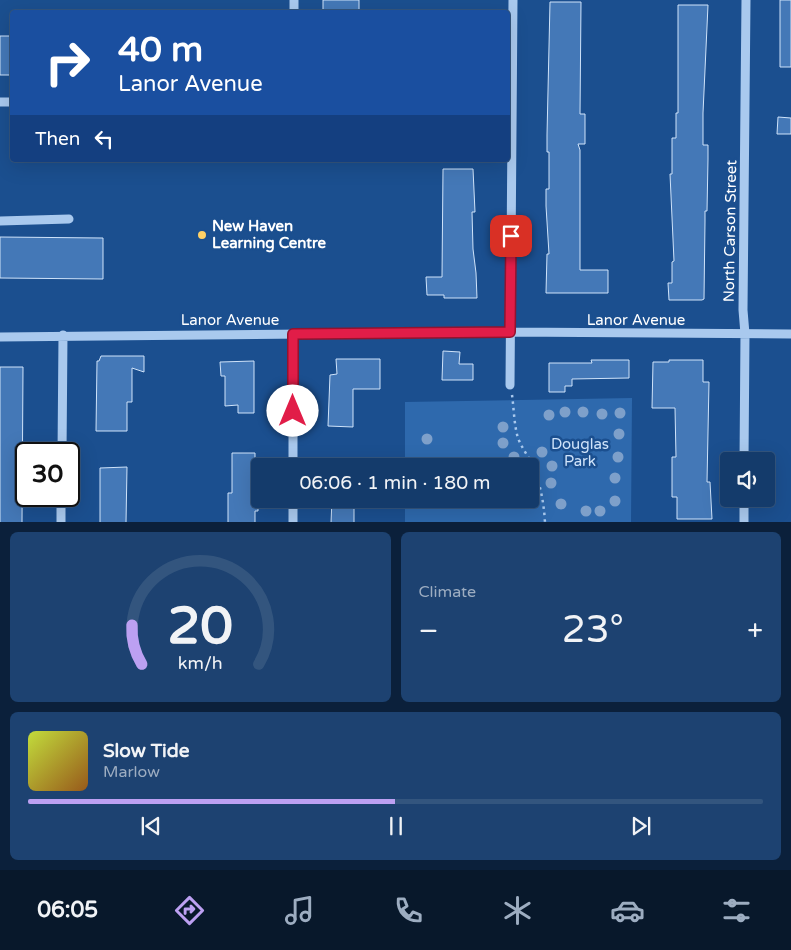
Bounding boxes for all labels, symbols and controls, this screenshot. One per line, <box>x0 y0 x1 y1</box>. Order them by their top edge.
text: 40 m <box>118 29 203 71</box>
icon: right <box>35 30 100 95</box>
text: Lanor Avenue <box>118 71 263 97</box>
icon: left <box>90 125 118 153</box>
text: Then <box>35 128 80 150</box>
street label: North Carson Street <box>720 159 740 302</box>
pin <box>490 215 532 257</box>
place label: New Haven Learning Centre <box>212 217 327 253</box>
icon: arrive <box>497 222 525 250</box>
marker: New Haven Learning Centre <box>196 229 208 241</box>
street label: Lanor Avenue <box>181 311 279 329</box>
street label: Lanor Avenue <box>587 311 685 329</box>
position arrow <box>266 384 318 436</box>
park label: Douglas Park <box>551 435 609 470</box>
speed limit sign: 30 <box>15 442 80 507</box>
map controls <box>720 452 775 507</box>
button: sound <box>720 452 775 507</box>
text: 06:06 · 1 min · 180 m <box>299 472 491 494</box>
text: Climate <box>419 582 476 602</box>
text: 20 <box>168 595 233 658</box>
text: 23° <box>562 607 624 653</box>
text: − <box>419 614 438 648</box>
text: + <box>747 614 763 648</box>
text: km/h <box>178 653 223 674</box>
text: Slow Tide <box>103 740 190 762</box>
text: Marlow <box>103 762 160 782</box>
icon: previous <box>137 812 165 840</box>
icon: pause <box>382 812 410 840</box>
icon: next <box>627 812 655 840</box>
icon: directions <box>172 893 207 928</box>
icon: music <box>282 893 317 928</box>
icon: phone <box>391 893 426 928</box>
icon: climate <box>500 893 535 928</box>
icon: car <box>610 893 645 928</box>
icon: filters <box>719 893 754 928</box>
text: 06:05 <box>37 897 98 923</box>

